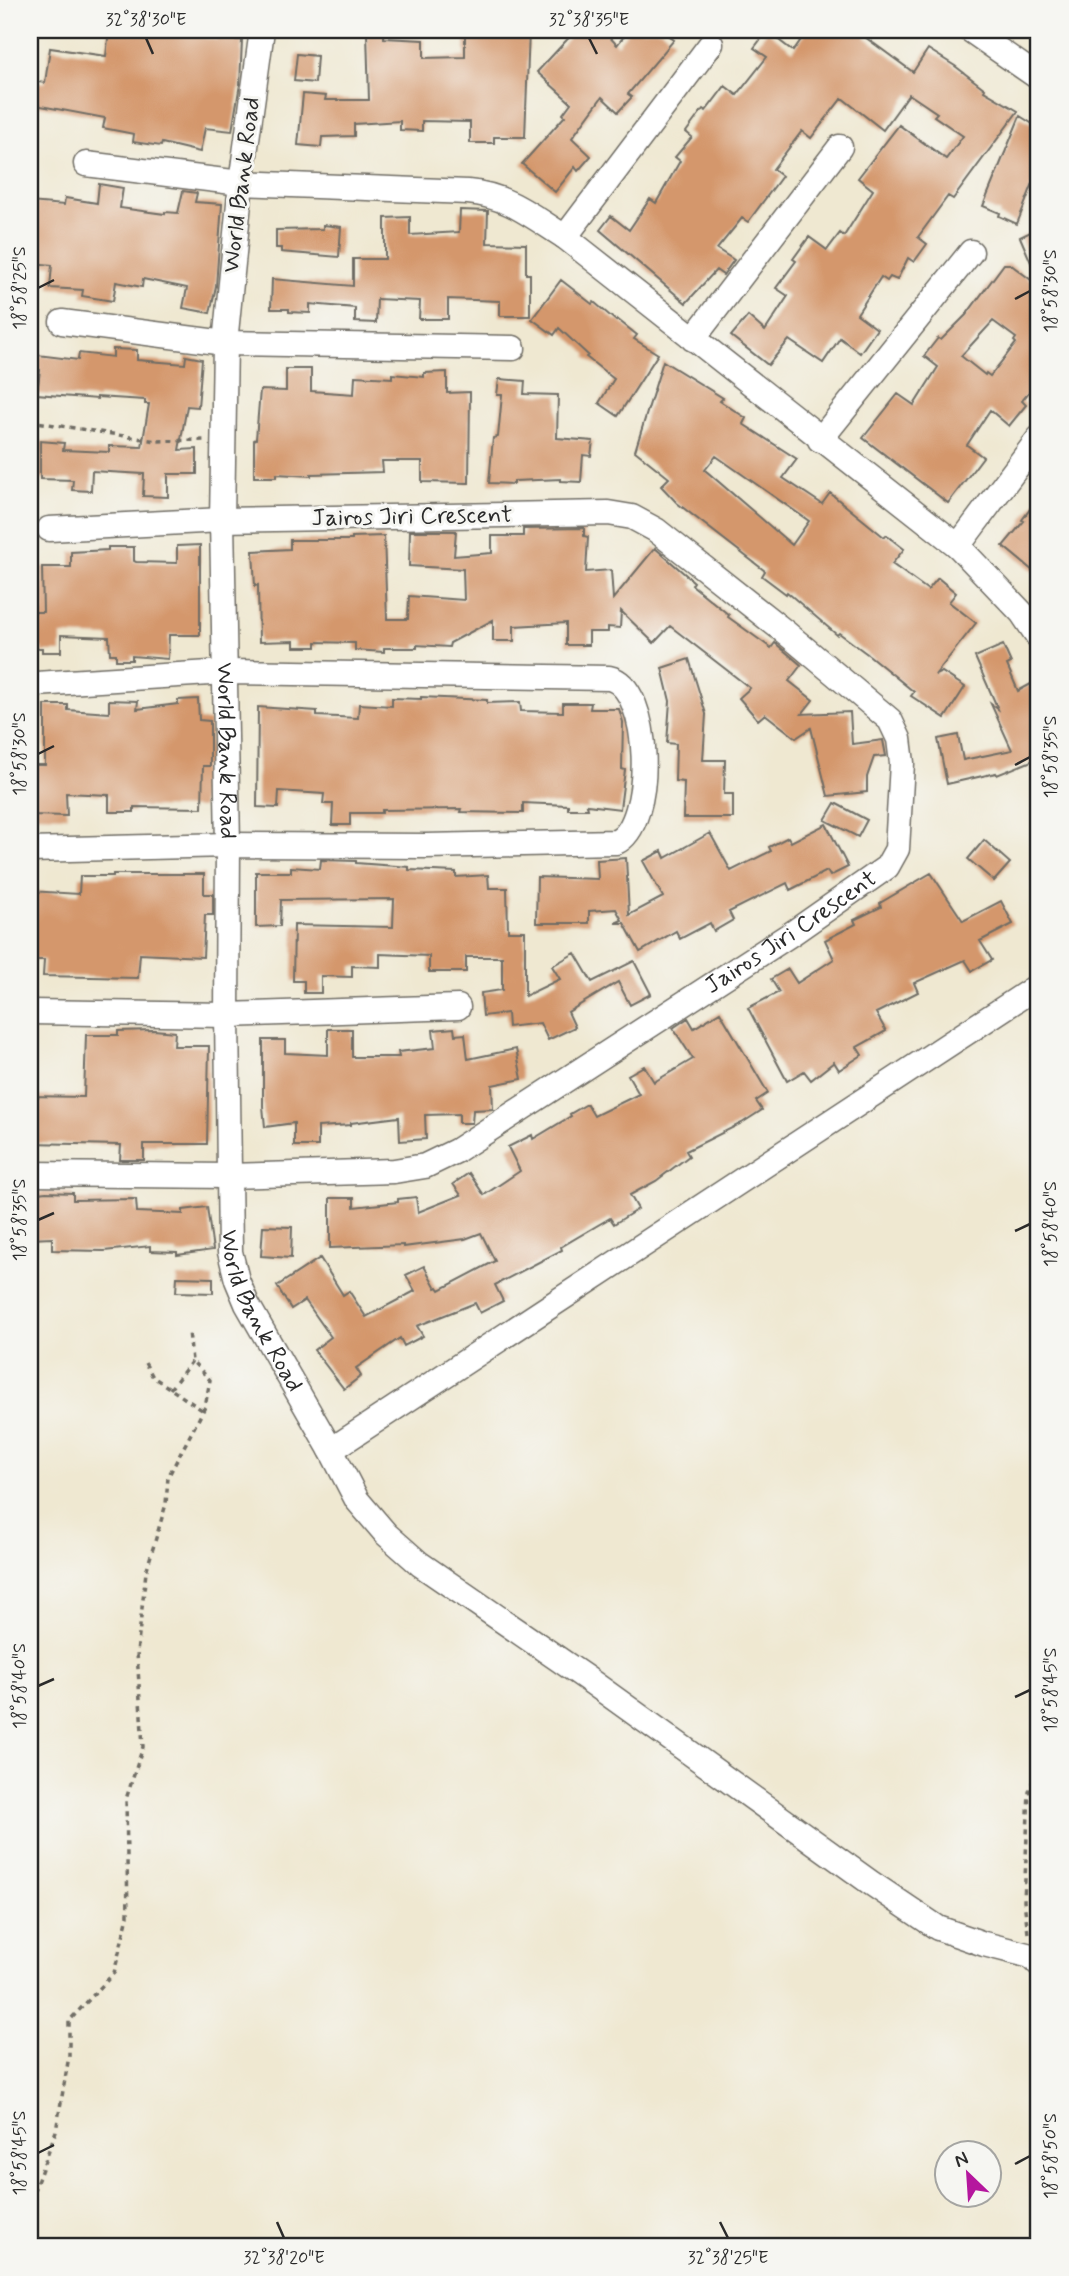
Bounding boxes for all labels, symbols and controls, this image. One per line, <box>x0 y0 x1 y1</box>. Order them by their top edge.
text: 32°38'30"E <box>105 8 187 32</box>
text: 32°38'35"E <box>549 8 629 32</box>
street label: World Bank Road <box>216 95 268 275</box>
text: 18°58'25"S <box>8 246 32 330</box>
text: 18°58'30"S <box>1039 249 1063 333</box>
street label: Jairos Jiri Crescent <box>311 500 513 534</box>
street label: World Bank Road <box>209 662 243 839</box>
text: 18°58'30"S <box>8 712 32 796</box>
text: 18°58'35"S <box>1039 716 1063 798</box>
street label: Jairos Jiri Crescent <box>699 863 883 1001</box>
text: 18°58'35"S <box>8 1179 32 1261</box>
text: 18°58'40"S <box>1039 1181 1063 1267</box>
street label: World Bank Road <box>214 1229 310 1398</box>
text: 18°58'40"S <box>8 1643 32 1729</box>
text: 18°58'45"S <box>1039 1647 1063 1733</box>
text: 18°58'45"S <box>8 2110 32 2196</box>
text: 18°58'50"S <box>1039 2113 1063 2199</box>
north arrow <box>932 2140 1002 2210</box>
text: N <box>950 2146 972 2174</box>
text: 32°38'20"E <box>243 2246 325 2270</box>
text: 32°38'25"E <box>687 2246 769 2270</box>

